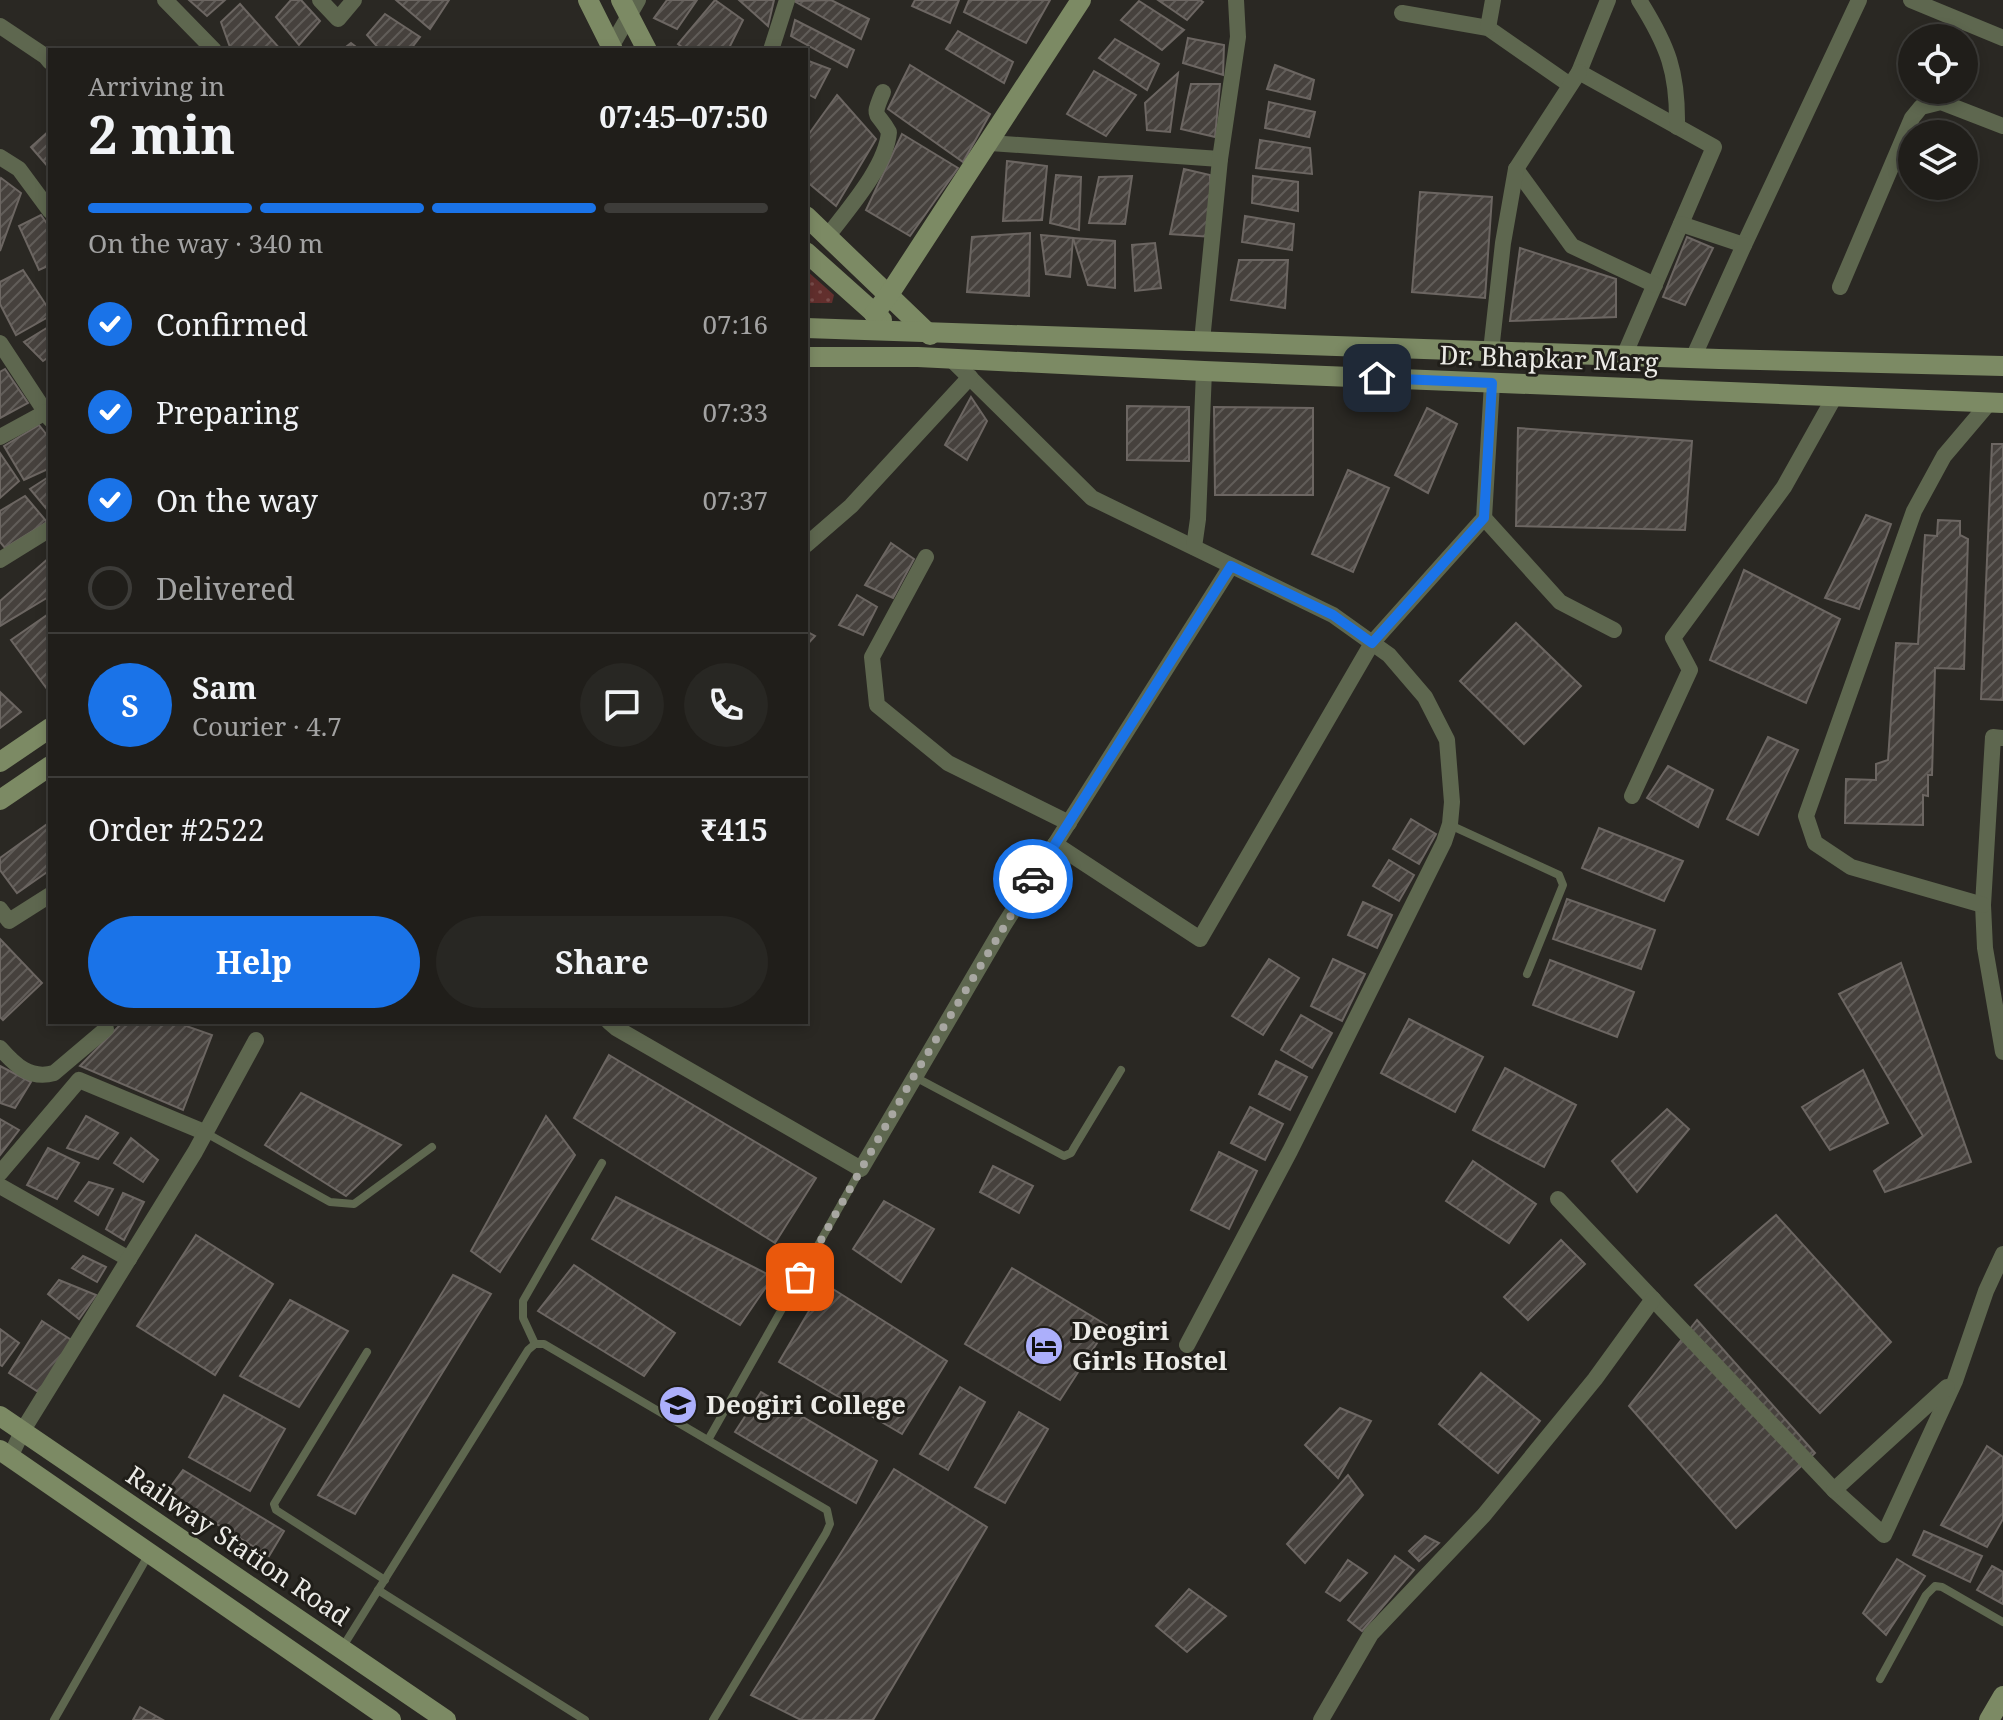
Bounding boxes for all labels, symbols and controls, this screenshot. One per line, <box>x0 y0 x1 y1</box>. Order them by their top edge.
map controls <box>1898 24 1978 200</box>
button: locate <box>1898 24 1978 104</box>
text: Arriving in <box>88 68 225 104</box>
text: 07:45–07:50 <box>599 96 768 137</box>
text: 2 min <box>88 98 235 169</box>
button: layers <box>1898 120 1978 200</box>
text: On the way · 340 m <box>88 225 323 261</box>
icon: check <box>88 302 132 346</box>
text: Confirmed <box>156 304 308 345</box>
text: 07:16 <box>702 306 768 342</box>
street label: Dr. Bhapkar Marg <box>1439 336 1659 380</box>
pin <box>1343 344 1411 412</box>
icon: home <box>1355 356 1399 400</box>
icon: check <box>88 390 132 434</box>
text: Preparing <box>156 392 299 433</box>
text: 07:33 <box>702 394 768 430</box>
icon: check <box>88 478 132 522</box>
text: On the way <box>156 480 318 521</box>
text: 07:37 <box>702 482 768 518</box>
text: Delivered <box>156 568 295 609</box>
button: chat <box>580 663 664 747</box>
button: phone <box>684 663 768 747</box>
text: Sam <box>192 667 257 708</box>
text: S <box>121 685 139 726</box>
text: Courier · 4.7 <box>192 708 342 744</box>
text: Order #2522 <box>88 809 265 850</box>
text: ₹415 <box>700 809 768 850</box>
courier <box>993 839 1073 919</box>
icon: car <box>1011 857 1055 901</box>
button: Help <box>88 916 420 1008</box>
button: Share <box>436 916 768 1008</box>
pin <box>766 1243 834 1311</box>
icon: bag <box>778 1255 822 1299</box>
place label: Deogiri Girls Hostel <box>1072 1312 1228 1378</box>
hotel icon: Deogiri Girls Hostel <box>1023 1325 1065 1367</box>
school or university icon: Deogiri College <box>657 1384 699 1426</box>
place label: Deogiri College <box>706 1386 906 1422</box>
street label: Railway Station Road <box>120 1457 358 1634</box>

